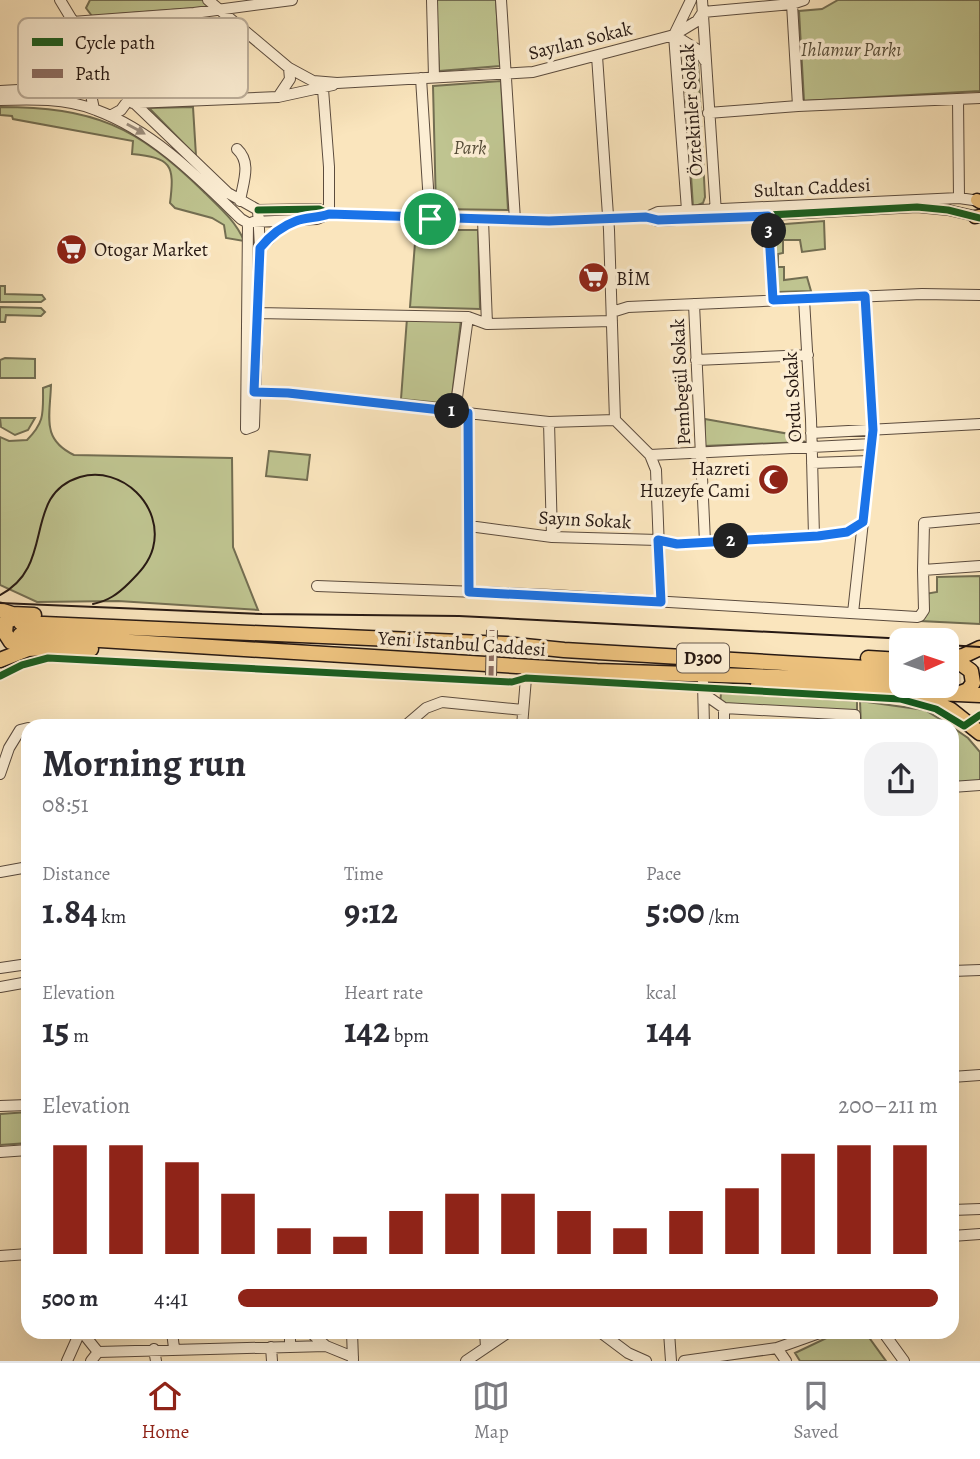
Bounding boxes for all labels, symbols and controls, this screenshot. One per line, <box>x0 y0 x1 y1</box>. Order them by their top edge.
street label: Sayılan Sokak <box>526 15 635 66</box>
legend <box>18 18 248 98</box>
text: Cycle path <box>75 30 155 56</box>
park label: Ihlamur Parkı <box>801 37 901 63</box>
street label: Öztekinler Sokak <box>674 42 710 177</box>
text: Path <box>75 61 110 87</box>
one-way arrow <box>126 123 146 135</box>
park label: Park <box>454 135 486 161</box>
street label: Sultan Caddesi <box>753 172 871 204</box>
pin <box>400 189 460 249</box>
icon: arrive <box>411 200 449 238</box>
pin: 3 <box>752 214 786 248</box>
text: 3 <box>764 217 773 243</box>
supermarket icon: Otogar Market <box>54 232 88 266</box>
place label: Otogar Market <box>94 237 208 263</box>
supermarket icon: BİM <box>576 261 610 295</box>
place label: BİM <box>616 266 650 292</box>
street label: Pembegül Sokak <box>665 317 697 446</box>
street label: Ordu Sokak <box>778 350 808 443</box>
pin: 1 <box>434 394 470 428</box>
text: 1 <box>448 397 455 423</box>
place label: Hazreti Huzeyfe Cami <box>640 456 750 504</box>
mosque icon: Hazreti Huzeyfe Cami <box>756 462 790 496</box>
street label: Sayın Sokak <box>538 505 632 535</box>
pin: 2 <box>714 524 748 558</box>
text: 2 <box>726 527 735 553</box>
street label: Yeni İstanbul Caddesi <box>376 625 547 663</box>
north arrow <box>889 628 959 698</box>
map controls <box>889 628 959 698</box>
road number: D300 <box>677 644 729 672</box>
text: Morning run <box>42 737 246 789</box>
button: share <box>864 742 938 816</box>
text: 08:51 <box>42 789 89 820</box>
text: Distance <box>42 861 110 887</box>
text: Time <box>344 861 383 887</box>
text: Pace <box>646 861 681 887</box>
text: 1.84 <box>42 887 97 935</box>
text: 9:12 <box>344 887 398 935</box>
text: 5:00 <box>646 887 705 935</box>
text: km <box>97 904 126 930</box>
text: /km <box>705 904 740 930</box>
text: Elevation <box>42 980 115 1006</box>
text: Heart rate <box>344 980 423 1006</box>
text: kcal <box>646 980 676 1006</box>
text: 15 <box>42 1006 69 1054</box>
text: 142 <box>344 1006 390 1054</box>
text: 144 <box>646 1006 691 1054</box>
text: m <box>69 1023 89 1049</box>
text: bpm <box>390 1023 429 1049</box>
text: Elevation <box>42 1090 130 1121</box>
text: 200–211 m <box>838 1090 938 1121</box>
text: 500 m <box>42 1283 98 1314</box>
text: 4:41 <box>154 1283 188 1314</box>
tab: Home <box>142 1377 189 1445</box>
tab: Map <box>472 1377 510 1445</box>
tab: Saved <box>793 1377 838 1445</box>

